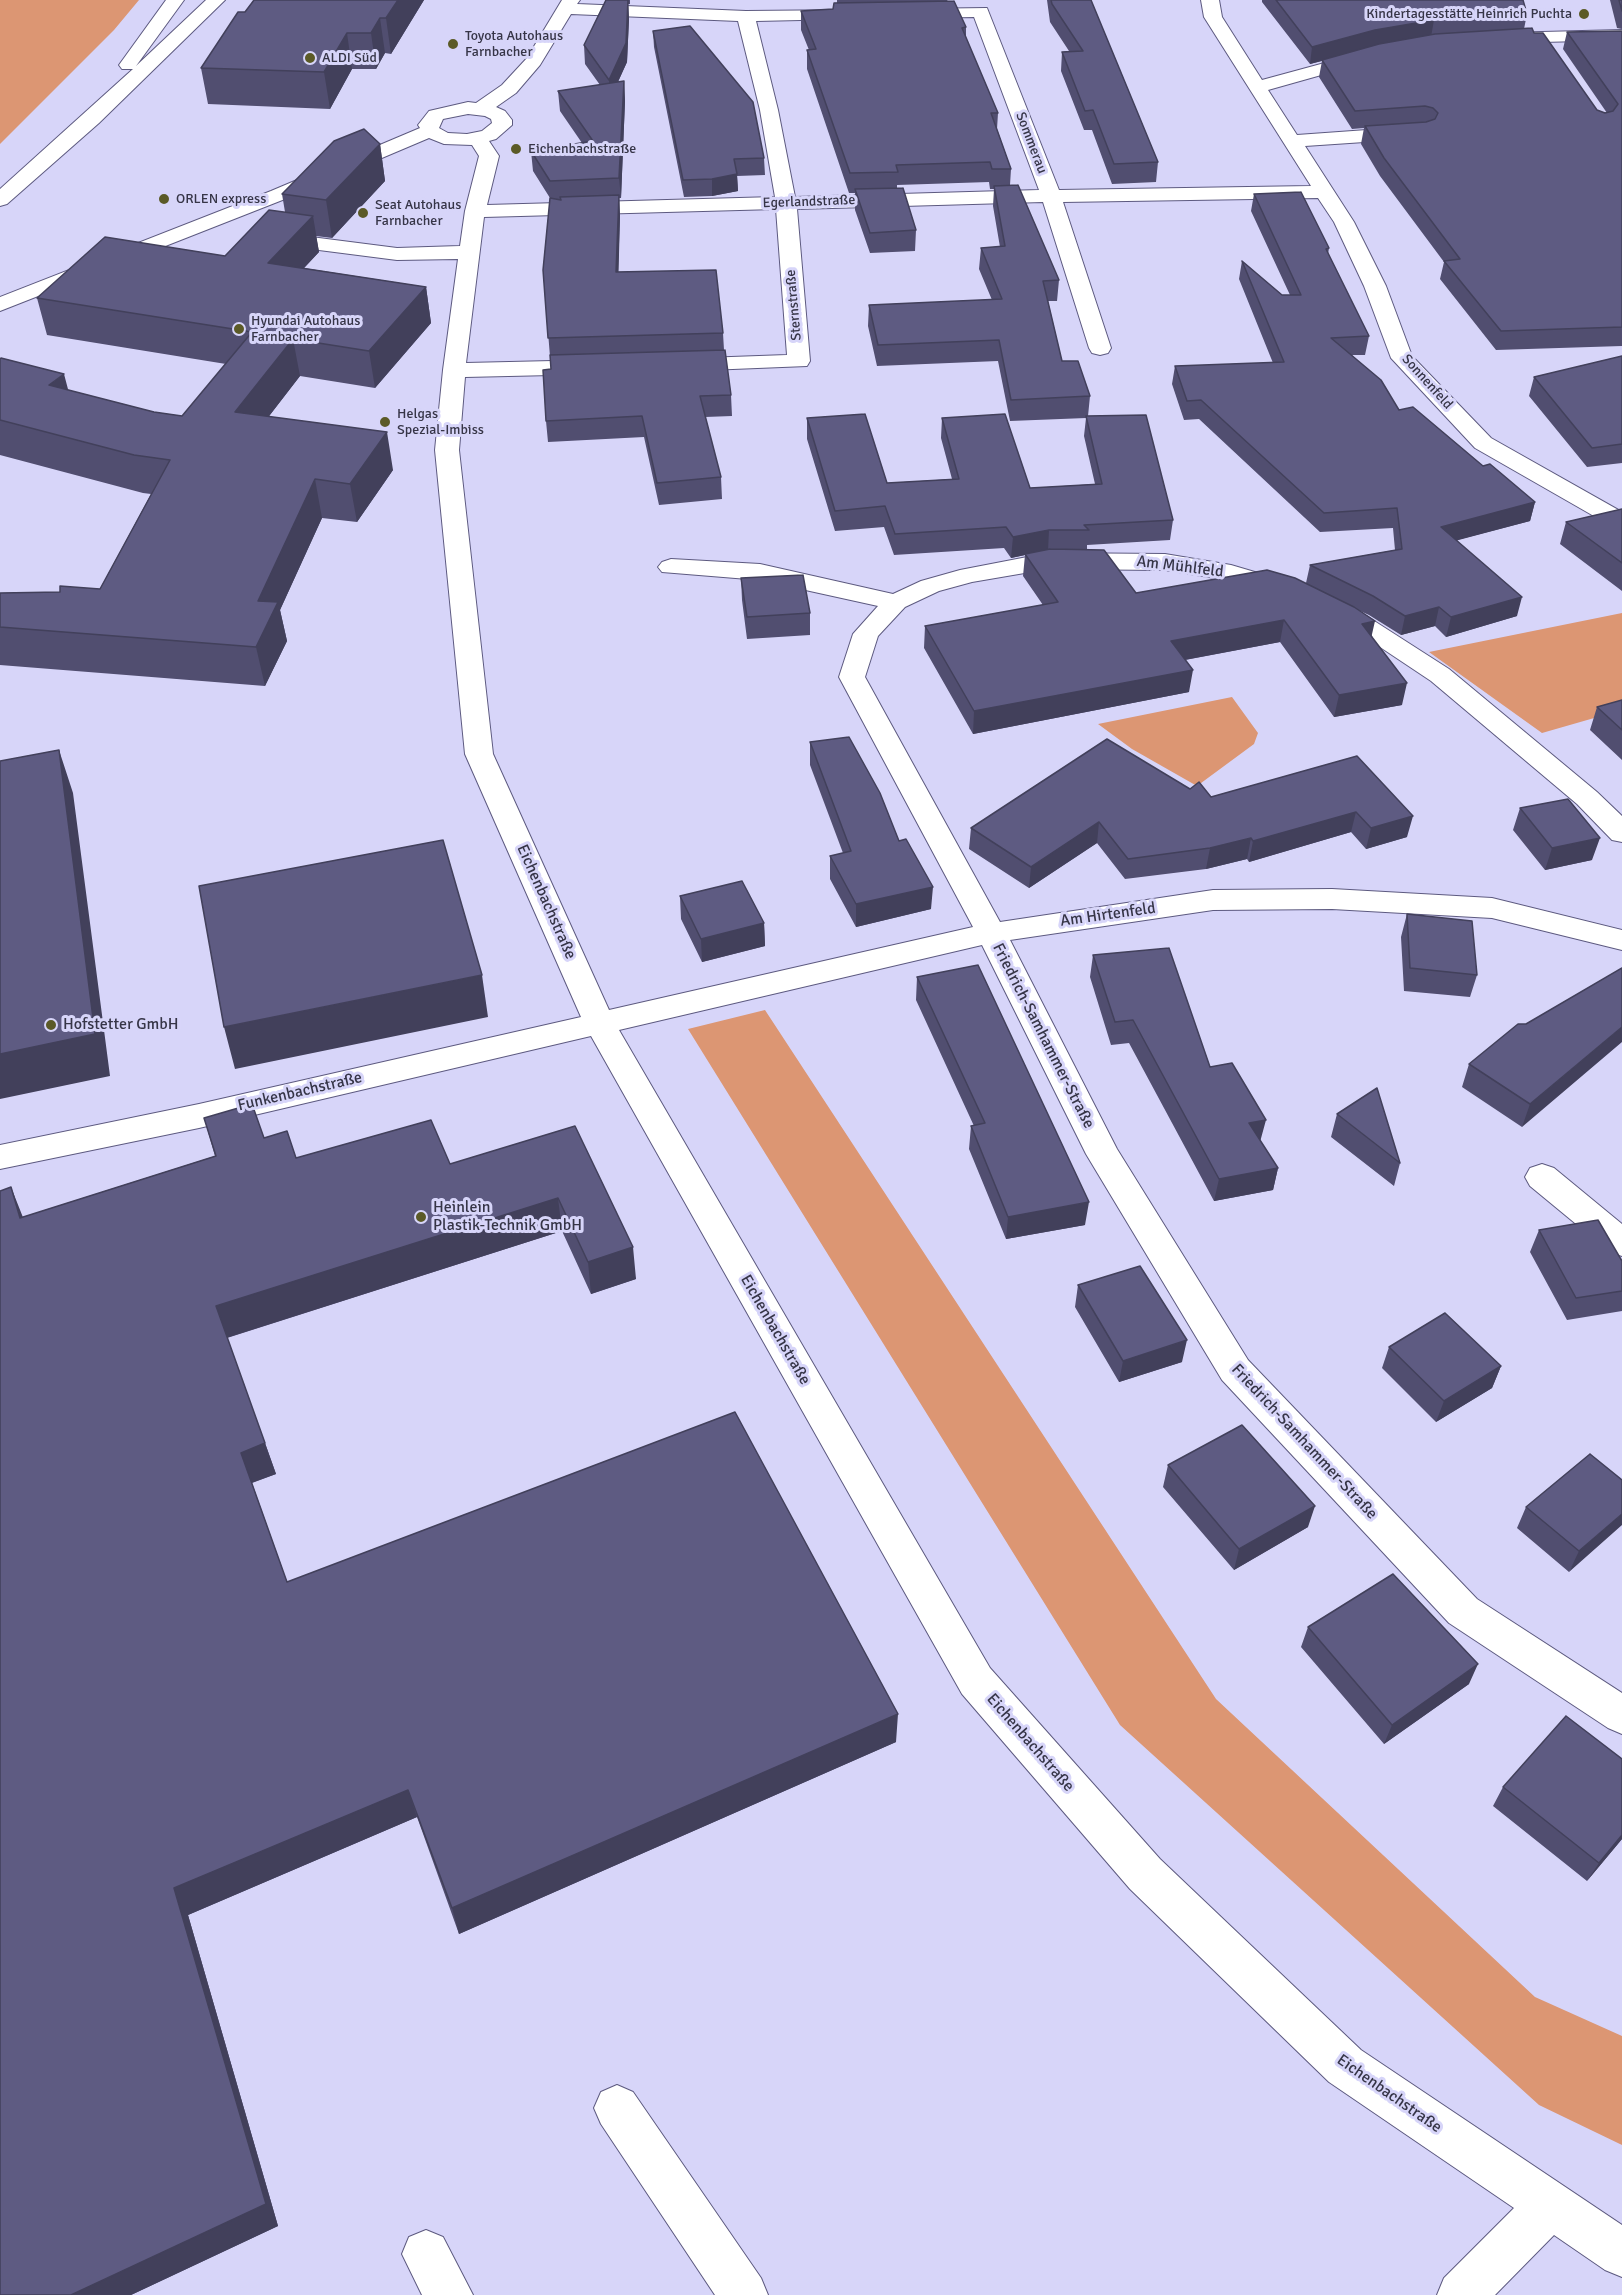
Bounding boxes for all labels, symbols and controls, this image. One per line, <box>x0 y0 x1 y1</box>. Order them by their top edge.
place label: Kindertagesstätte Heinrich Puchta <box>1366 6 1572 22</box>
marker: Kindertagesstätte Heinrich Puchta <box>1577 7 1591 21</box>
place label: Toyota Autohaus Farnbacher <box>465 28 563 60</box>
marker: Toyota Autohaus Farnbacher <box>446 37 460 51</box>
place label: ALDI Süd <box>322 50 377 66</box>
marker: ALDI Süd <box>303 51 317 65</box>
street label: Sommerau <box>1012 110 1050 176</box>
place label: Eichenbachstraße <box>528 141 636 157</box>
marker: Eichenbachstraße <box>509 142 523 156</box>
place label: ORLEN express <box>176 191 266 207</box>
marker: ORLEN express <box>157 192 171 206</box>
street label: Egerlandstraße <box>762 192 856 212</box>
place label: Seat Autohaus Farnbacher <box>375 197 461 230</box>
marker: Seat Autohaus Farnbacher <box>356 206 370 220</box>
street label: Sternstraße <box>783 269 805 341</box>
place label: Hyundai Autohaus Farnbacher <box>251 313 360 346</box>
marker: Hyundai Autohaus Farnbacher <box>232 322 246 336</box>
street label: Sonnenfeld <box>1398 351 1456 413</box>
place label: Helgas Spezial-Imbiss <box>397 406 484 438</box>
marker: Helgas Spezial-Imbiss <box>378 415 392 429</box>
street label: Am Mühlfeld <box>1135 552 1225 582</box>
street label: Eichenbachstraße <box>512 842 580 962</box>
street label: Am Hirtenfeld <box>1059 899 1157 931</box>
street label: Friedrich-Samhammer-Straße <box>988 940 1098 1132</box>
place label: Hofstetter GmbH <box>63 1015 179 1035</box>
marker: Hofstetter GmbH <box>44 1018 58 1032</box>
street label: Funkenbachstraße <box>236 1068 364 1116</box>
place label: Heinlein Plastik-Technik GmbH <box>433 1198 582 1236</box>
marker: Heinlein Plastik-Technik GmbH <box>414 1210 428 1224</box>
street label: Eichenbachstraße <box>736 1272 814 1388</box>
street label: Friedrich-Samhammer-Straße <box>1227 1360 1381 1524</box>
street label: Eichenbachstraße <box>982 1690 1078 1796</box>
street label: Eichenbachstraße <box>1333 2051 1445 2137</box>

